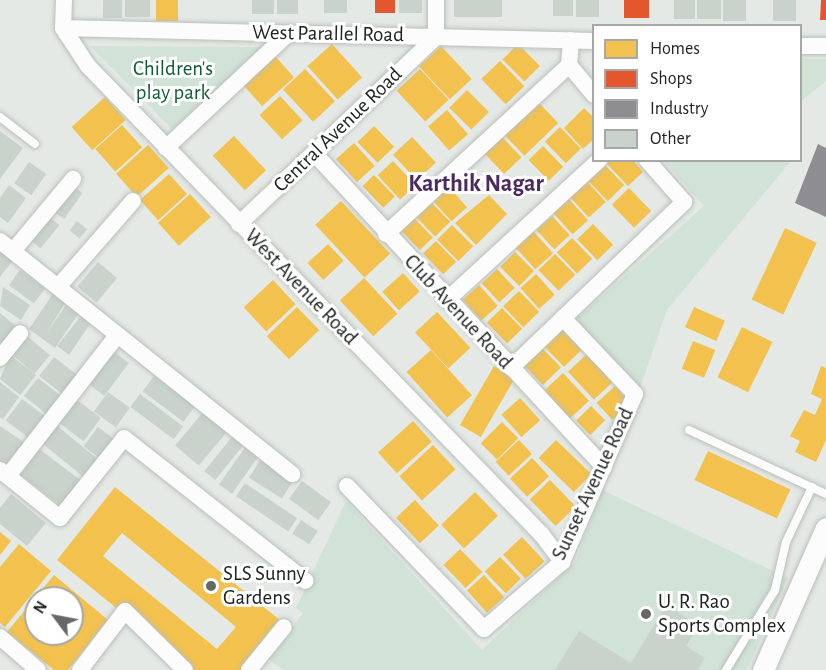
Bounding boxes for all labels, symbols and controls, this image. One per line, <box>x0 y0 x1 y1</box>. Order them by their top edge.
street label: West Parallel Road <box>252 20 404 48</box>
legend <box>592 24 802 162</box>
text: Homes <box>650 40 700 58</box>
park label: Children's play park <box>133 56 213 106</box>
street label: Central Avenue Road <box>268 62 408 198</box>
text: Shops <box>650 70 692 88</box>
text: Industry <box>650 100 709 118</box>
text: Other <box>650 130 691 148</box>
district label: Karthik Nagar <box>408 171 544 199</box>
street label: West Avenue Road <box>239 224 363 350</box>
street label: Club Avenue Road <box>398 249 518 375</box>
street label: Sunset Avenue Road <box>547 404 639 564</box>
place label: SLS Sunny Gardens <box>223 561 305 611</box>
marker: SLS Sunny Gardens <box>204 579 218 593</box>
north arrow <box>24 586 84 646</box>
place label: U. R. Rao Sports Complex <box>658 589 786 639</box>
text: N <box>31 599 50 616</box>
marker: U. R. Rao Sports Complex <box>639 607 653 621</box>

